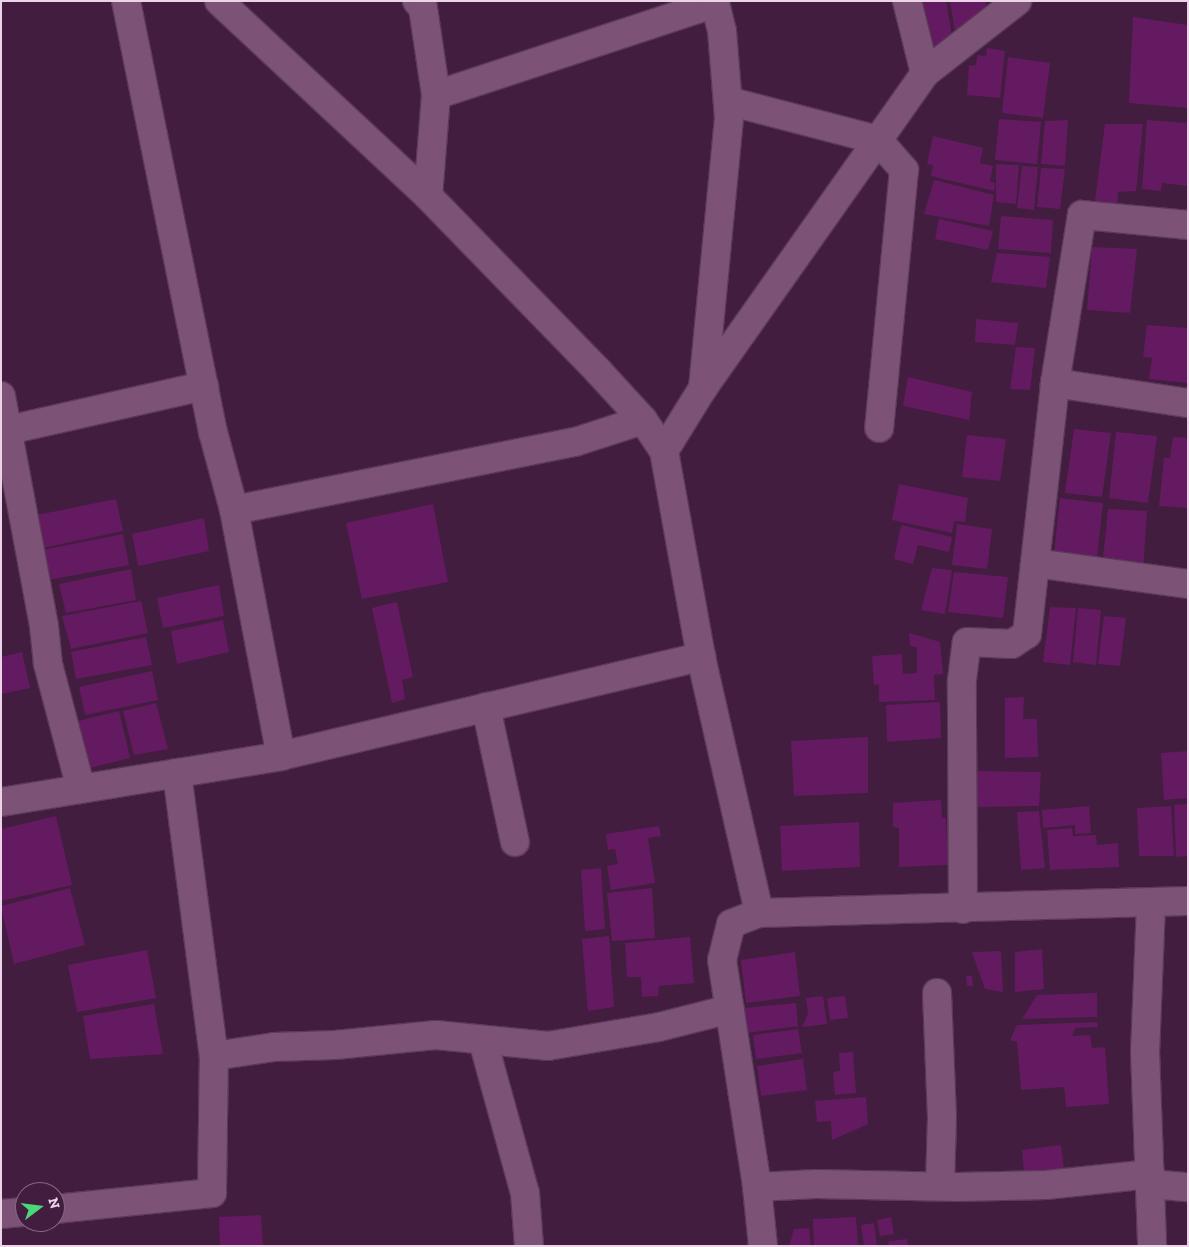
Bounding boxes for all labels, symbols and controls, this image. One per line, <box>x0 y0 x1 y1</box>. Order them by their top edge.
north arrow <box>15 1182 65 1232</box>
text: N <box>44 1196 64 1211</box>

